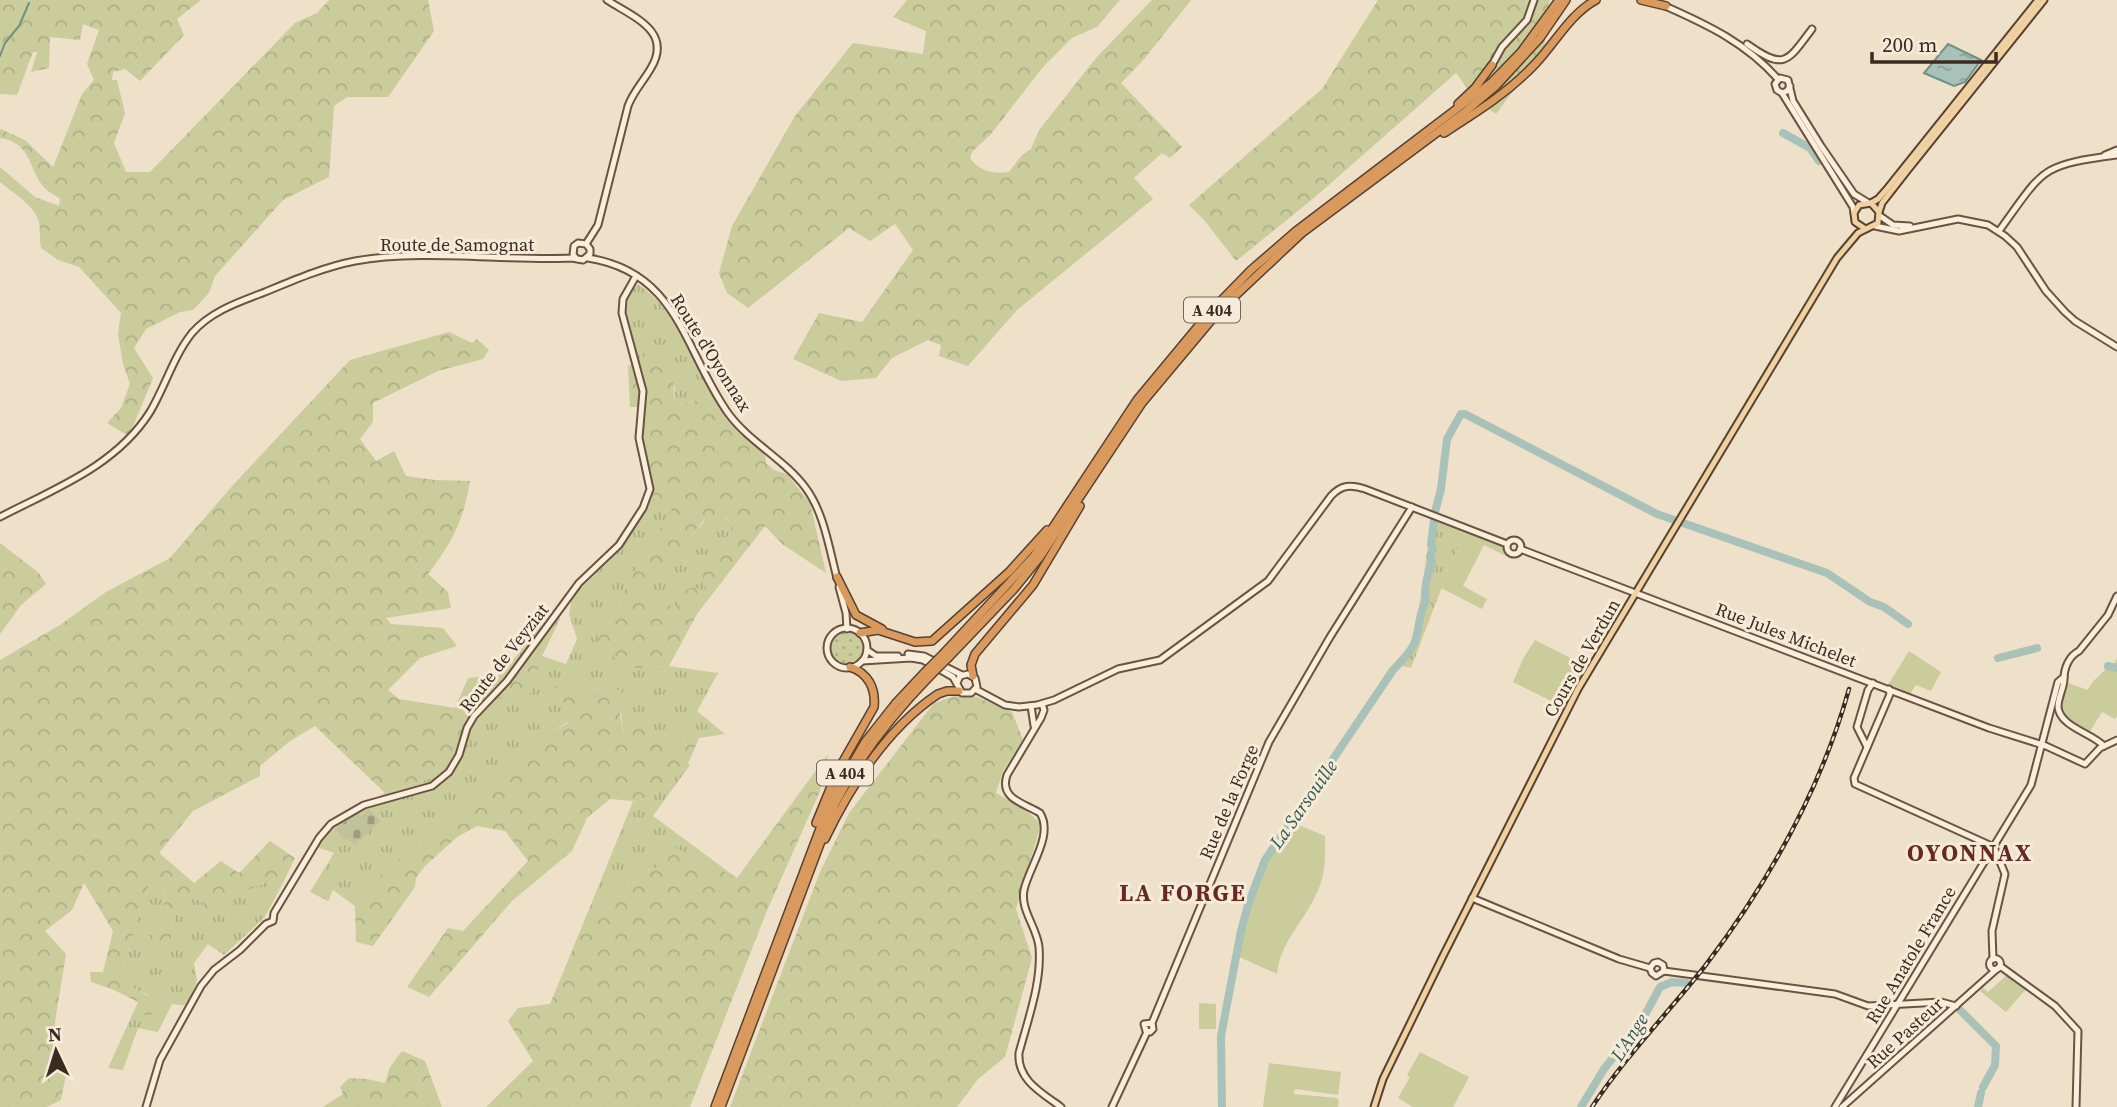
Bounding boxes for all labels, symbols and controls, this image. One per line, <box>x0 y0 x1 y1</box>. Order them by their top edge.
scale bar <box>1872 21 1996 65</box>
text: 200 m <box>1882 30 1937 59</box>
street label: Route de Samognat <box>380 232 534 257</box>
street label: Route d'Oyonnax <box>665 289 758 417</box>
road number: A 404 <box>1184 298 1240 322</box>
street label: Cours de Verdun <box>1538 594 1626 722</box>
street label: Rue Jules Michelet <box>1712 596 1860 673</box>
street label: Route de Veyziat <box>453 598 554 717</box>
street label: Rue de la Forge <box>1193 740 1264 863</box>
water label: La Sarsouille <box>1262 754 1343 854</box>
road number: A 404 <box>817 760 873 786</box>
district label: OYONNAX <box>1907 836 2033 869</box>
district label: LA FORGE <box>1119 876 1247 909</box>
street label: Rue Anatole France <box>1859 881 1962 1028</box>
street label: Rue Pasteur <box>1861 991 1949 1074</box>
water label: L'Ange <box>1603 1008 1654 1067</box>
north arrow <box>21 1016 91 1086</box>
text: N <box>47 1021 63 1047</box>

